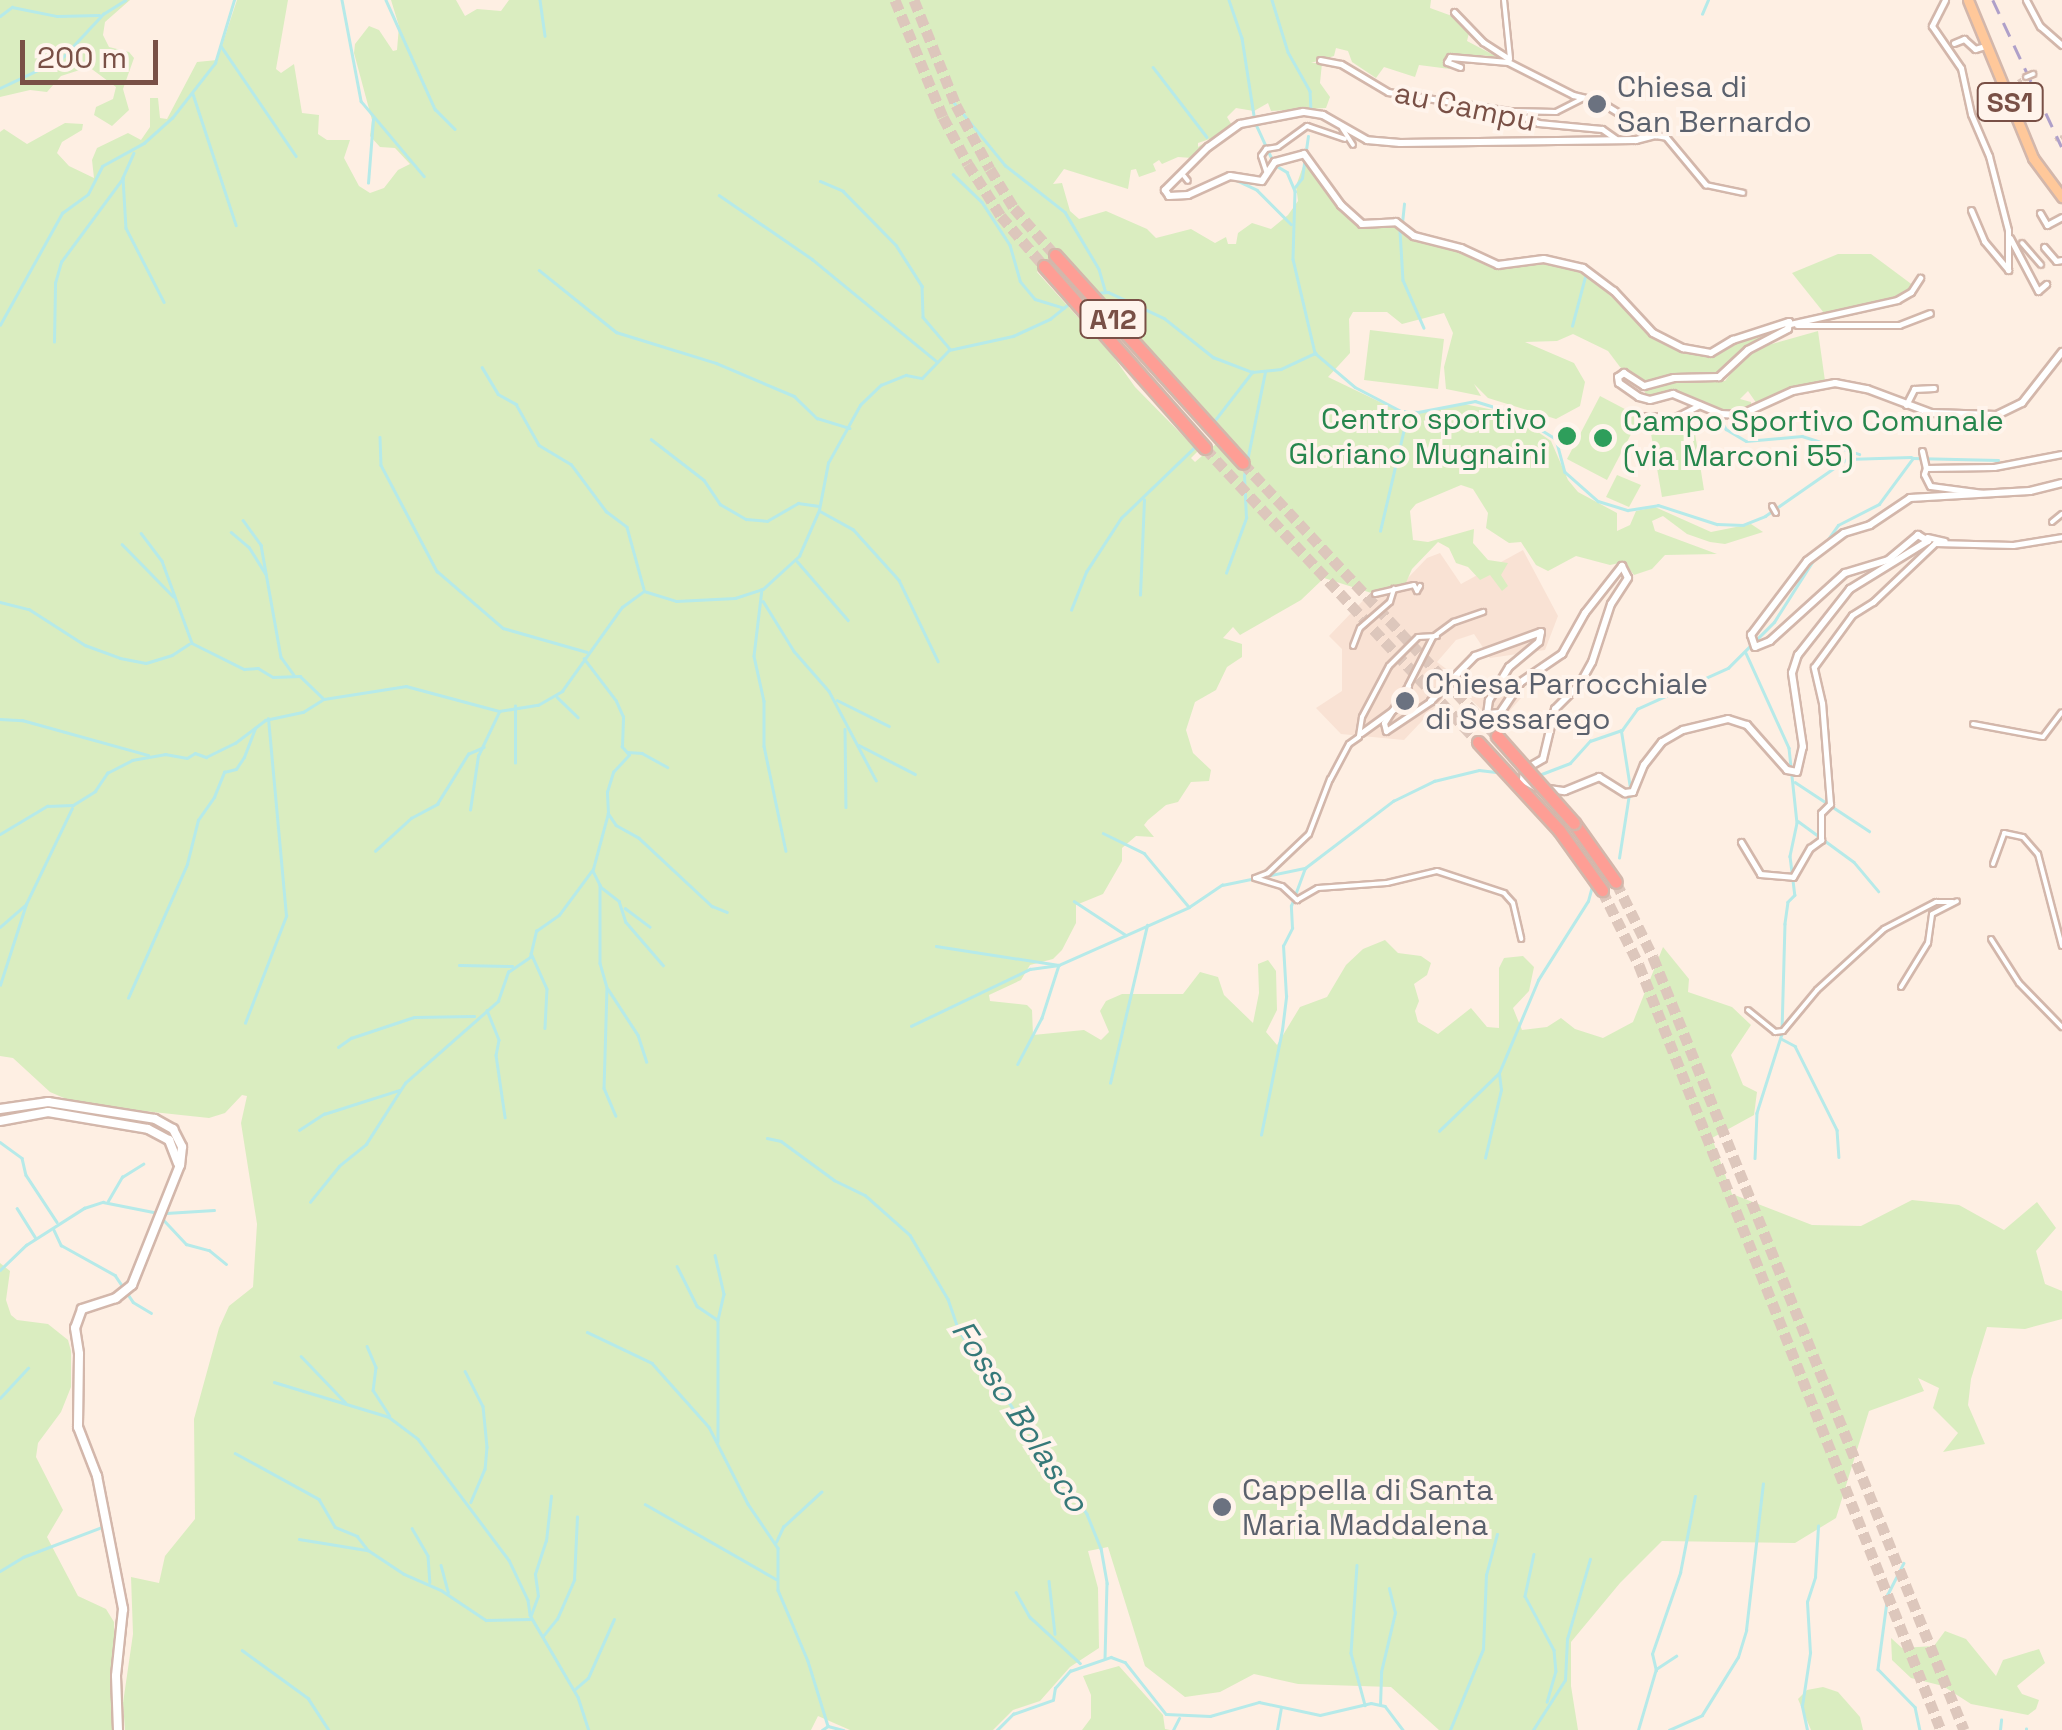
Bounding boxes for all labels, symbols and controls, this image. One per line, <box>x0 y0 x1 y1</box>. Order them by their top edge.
scale bar <box>25 20 162 82</box>
text: 200 m <box>37 38 127 77</box>
place label: Chiesa di San Bernardo <box>1617 69 1812 140</box>
street label: au Campu <box>1391 75 1539 139</box>
road number: SS1 <box>1975 79 2045 125</box>
marker: Chiesa di San Bernardo <box>1586 93 1608 115</box>
road number: A12 <box>1078 296 1148 342</box>
place label: Centro sportivo Gloriano Mugnaini <box>1288 401 1547 472</box>
place label: Campo Sportivo Comunale (via Marconi 55) <box>1623 403 2004 474</box>
marker: Centro sportivo Gloriano Mugnaini <box>1556 425 1578 447</box>
marker: Campo Sportivo Comunale (via Marconi 55) <box>1592 427 1614 449</box>
place label: Chiesa Parrocchiale di Sessarego <box>1425 666 1708 736</box>
marker: Chiesa Parrocchiale di Sessarego <box>1394 690 1416 712</box>
water label: Fosso Bolasco <box>944 1313 1096 1519</box>
place label: Cappella di Santa Maria Maddalena <box>1242 1472 1494 1542</box>
marker: Cappella di Santa Maria Maddalena <box>1211 1496 1233 1518</box>

